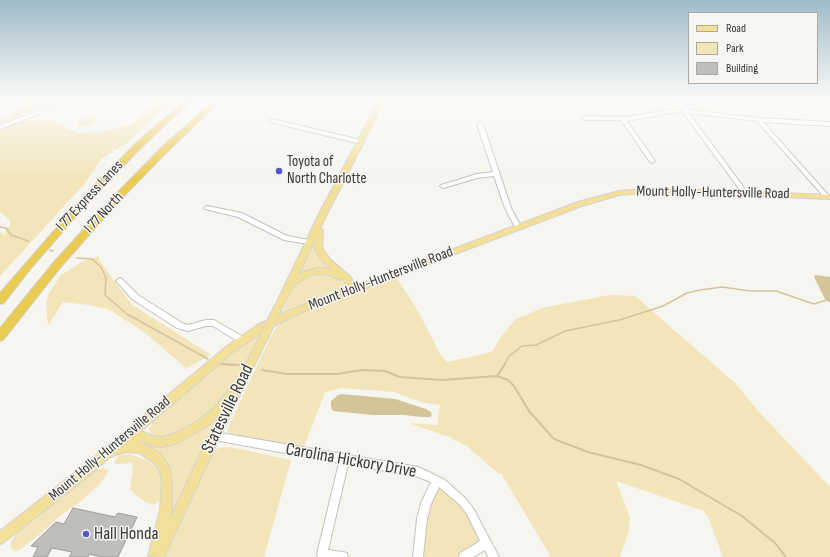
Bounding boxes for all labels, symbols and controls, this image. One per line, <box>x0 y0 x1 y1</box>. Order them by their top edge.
legend <box>688 12 818 84</box>
text: Road <box>726 21 746 36</box>
text: Park <box>726 41 744 56</box>
text: Building <box>726 61 758 76</box>
place label: Toyota of North Charlotte <box>287 153 367 188</box>
street label: I 77 Express Lanes <box>53 157 127 235</box>
marker: Toyota of North Charlotte <box>274 166 284 176</box>
street label: Mount Holly-Huntersville Road <box>636 183 790 203</box>
street label: I 77 North <box>81 189 127 237</box>
street label: Mount Holly-Huntersville Road <box>306 243 456 315</box>
street label: Statesville Road <box>197 361 259 457</box>
street label: Mount Holly-Huntersville Road <box>45 393 175 505</box>
street label: Carolina Hickory Drive <box>284 439 418 483</box>
place label: Hall Honda <box>94 523 158 545</box>
marker: Hall Honda <box>81 529 91 539</box>

